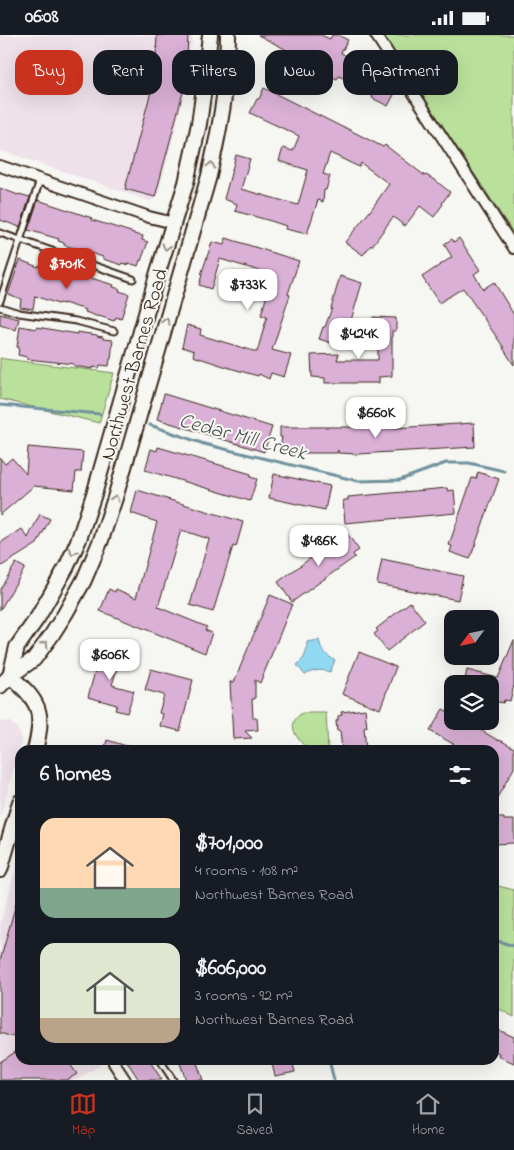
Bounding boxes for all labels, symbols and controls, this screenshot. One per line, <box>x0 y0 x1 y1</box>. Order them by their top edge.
text: 06:08 <box>25 4 59 31</box>
chip: Buy <box>15 50 83 95</box>
chip: Rent <box>93 50 162 95</box>
chip: Filters <box>172 50 255 95</box>
chip: New <box>265 50 333 95</box>
chip: Apartment <box>343 50 458 95</box>
one-way arrow <box>205 161 216 170</box>
one-way arrow <box>162 243 172 251</box>
pin: $701K <box>32 247 102 290</box>
text: $701K <box>49 252 85 276</box>
street label: Northwest Barnes Road <box>94 265 177 464</box>
pin: $733K <box>213 269 283 311</box>
text: $733K <box>229 273 267 297</box>
pin: $424K <box>324 317 394 360</box>
one-way arrow <box>161 318 171 326</box>
text: $424K <box>340 322 378 346</box>
pin: $660K <box>341 397 411 439</box>
text: $660K <box>357 401 395 425</box>
water label: Cedar Mill Creek <box>175 407 310 470</box>
one-way arrow <box>109 494 119 502</box>
pin: $486K <box>284 525 354 567</box>
text: $486K <box>300 529 338 553</box>
one-way arrow <box>69 547 80 556</box>
north arrow <box>444 610 499 665</box>
map controls <box>444 610 499 730</box>
pin: $606K <box>75 639 145 681</box>
one-way arrow <box>40 641 48 650</box>
text: $606K <box>91 643 129 667</box>
button: layers <box>444 675 499 730</box>
text: 6 homes <box>40 760 112 790</box>
icon: filters <box>446 761 474 789</box>
text: $701,000 <box>195 829 263 859</box>
icon: home <box>80 838 140 898</box>
text: 4 rooms · 108 m² <box>195 859 298 883</box>
text: Northwest Barnes Road <box>195 883 354 907</box>
text: $606,000 <box>195 954 266 984</box>
icon: home <box>80 963 140 1023</box>
text: 3 rooms · 92 m² <box>195 984 293 1008</box>
text: Northwest Barnes Road <box>195 1008 354 1032</box>
tab: Map <box>69 1090 97 1141</box>
tab: Saved <box>236 1090 273 1141</box>
tab: Home <box>412 1090 445 1141</box>

